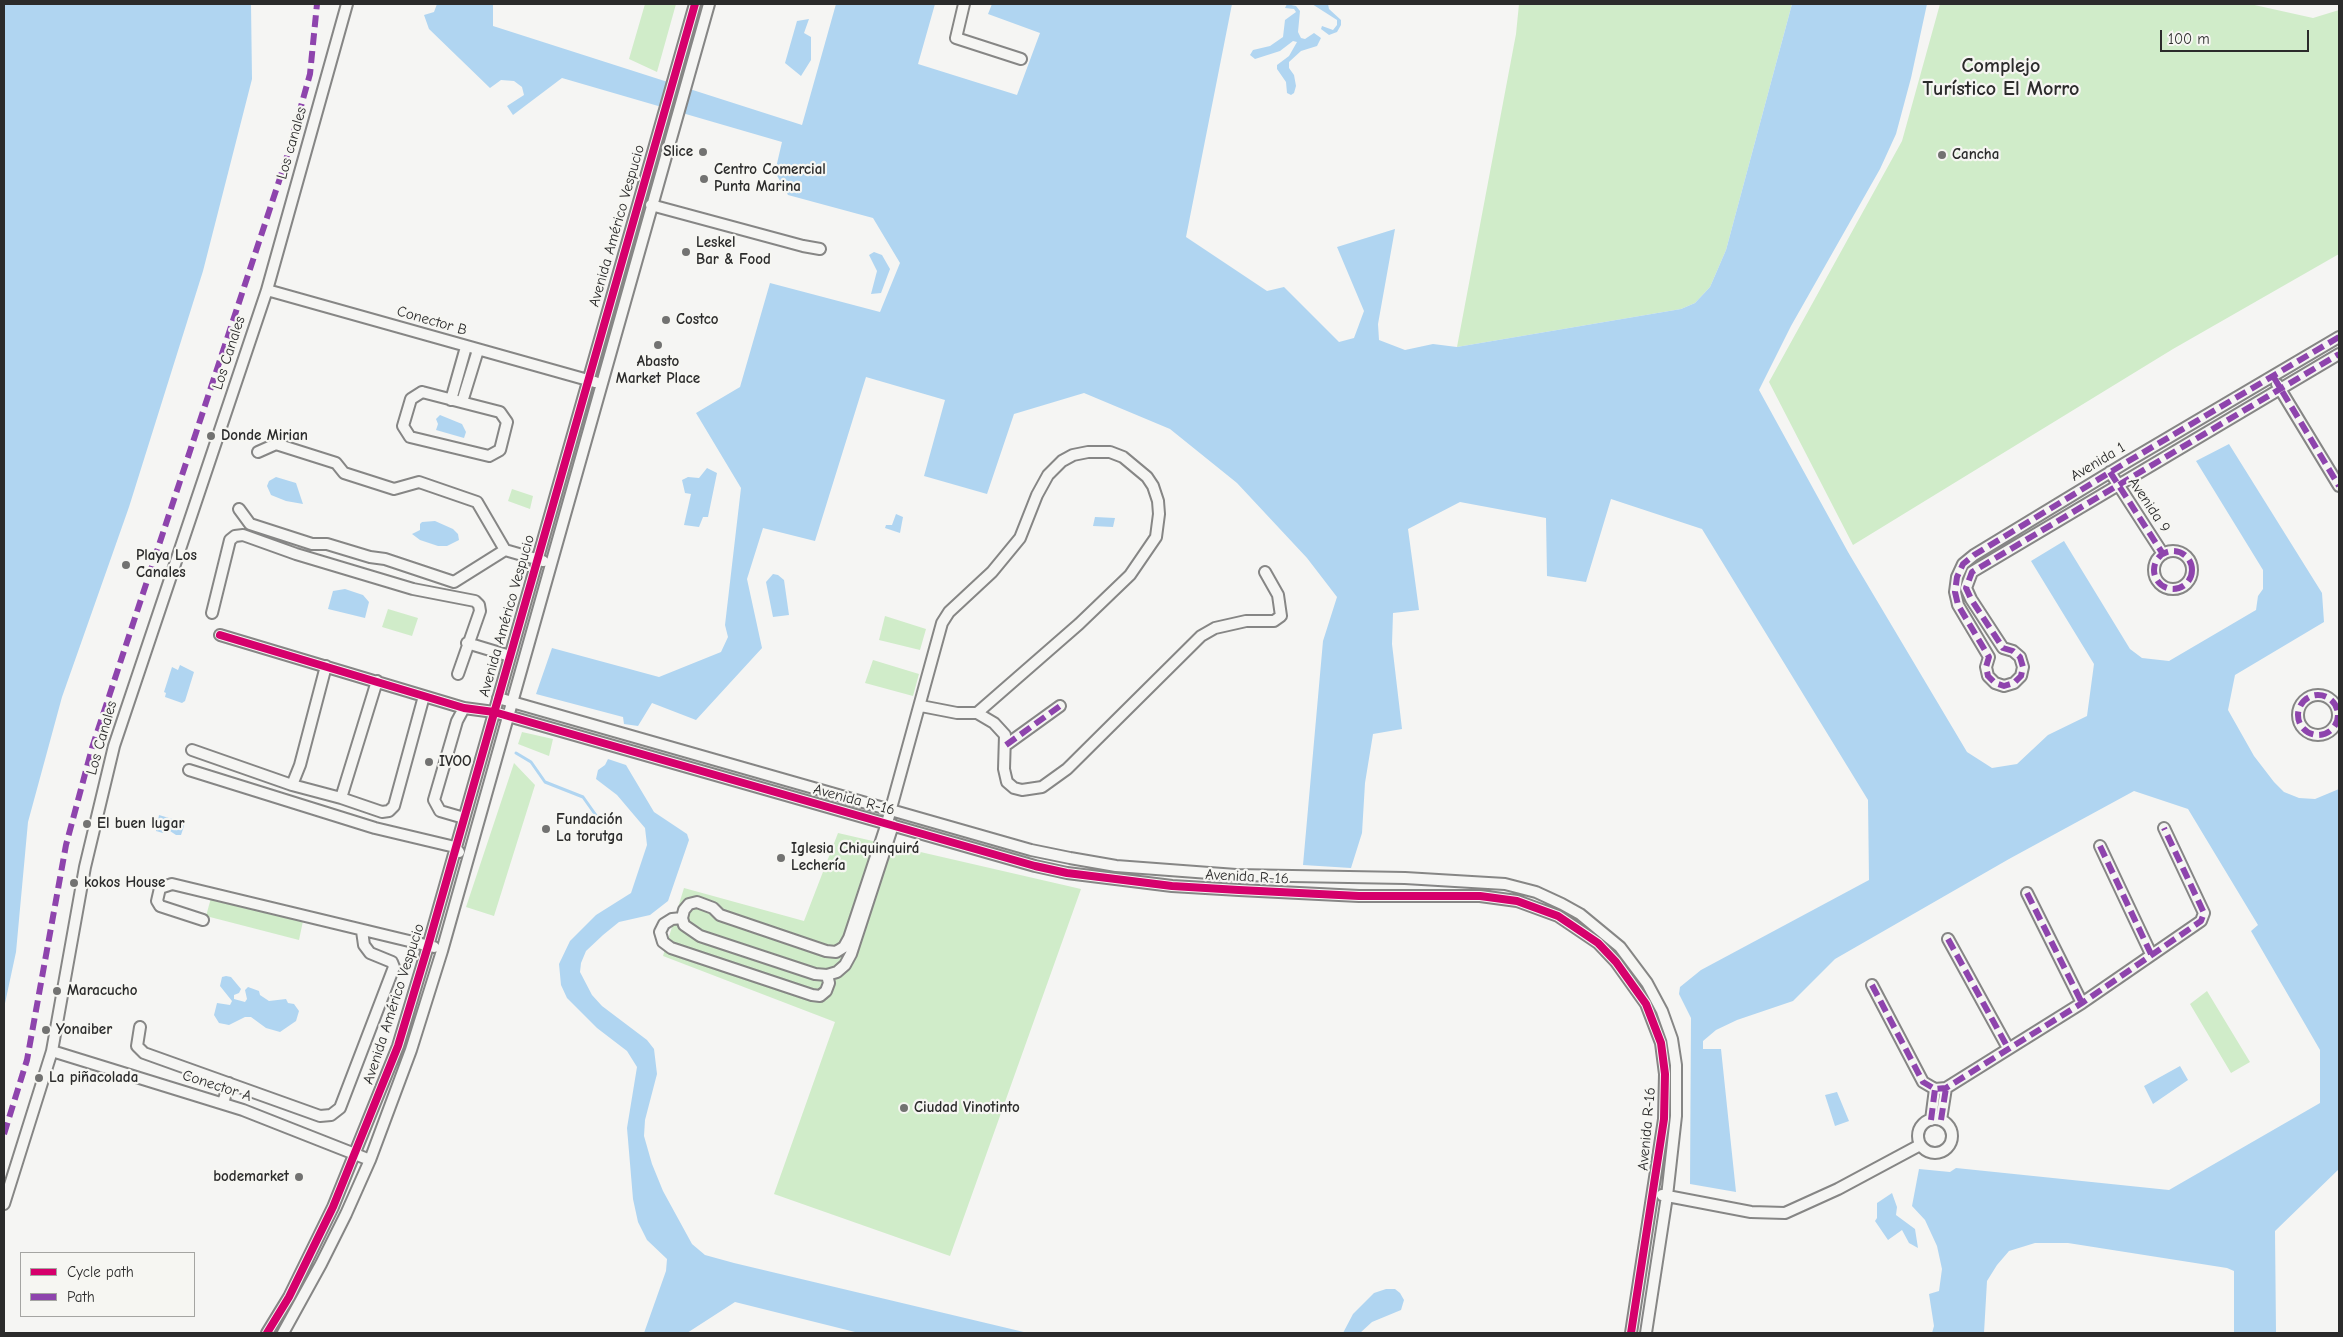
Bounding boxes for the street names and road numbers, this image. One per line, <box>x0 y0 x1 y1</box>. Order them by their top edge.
street label: Los canales <box>273 105 311 181</box>
street label: Avenida Américo Vespucio <box>585 143 649 309</box>
street label: Conector B <box>395 302 469 340</box>
street label: Los Canales <box>209 314 249 392</box>
street label: Avenida 1 <box>2067 439 2129 485</box>
street label: Avenida 9 <box>2124 474 2174 536</box>
street label: Avenida Américo Vespucio <box>475 533 539 699</box>
street label: Los Canales <box>83 699 121 777</box>
street label: Avenida R-16 <box>811 780 897 820</box>
street label: Avenida R-16 <box>1205 866 1289 888</box>
street label: Avenida Américo Vespucio <box>360 921 428 1087</box>
street label: Conector A <box>180 1066 254 1106</box>
street label: Avenida R-16 <box>1634 1087 1660 1171</box>

